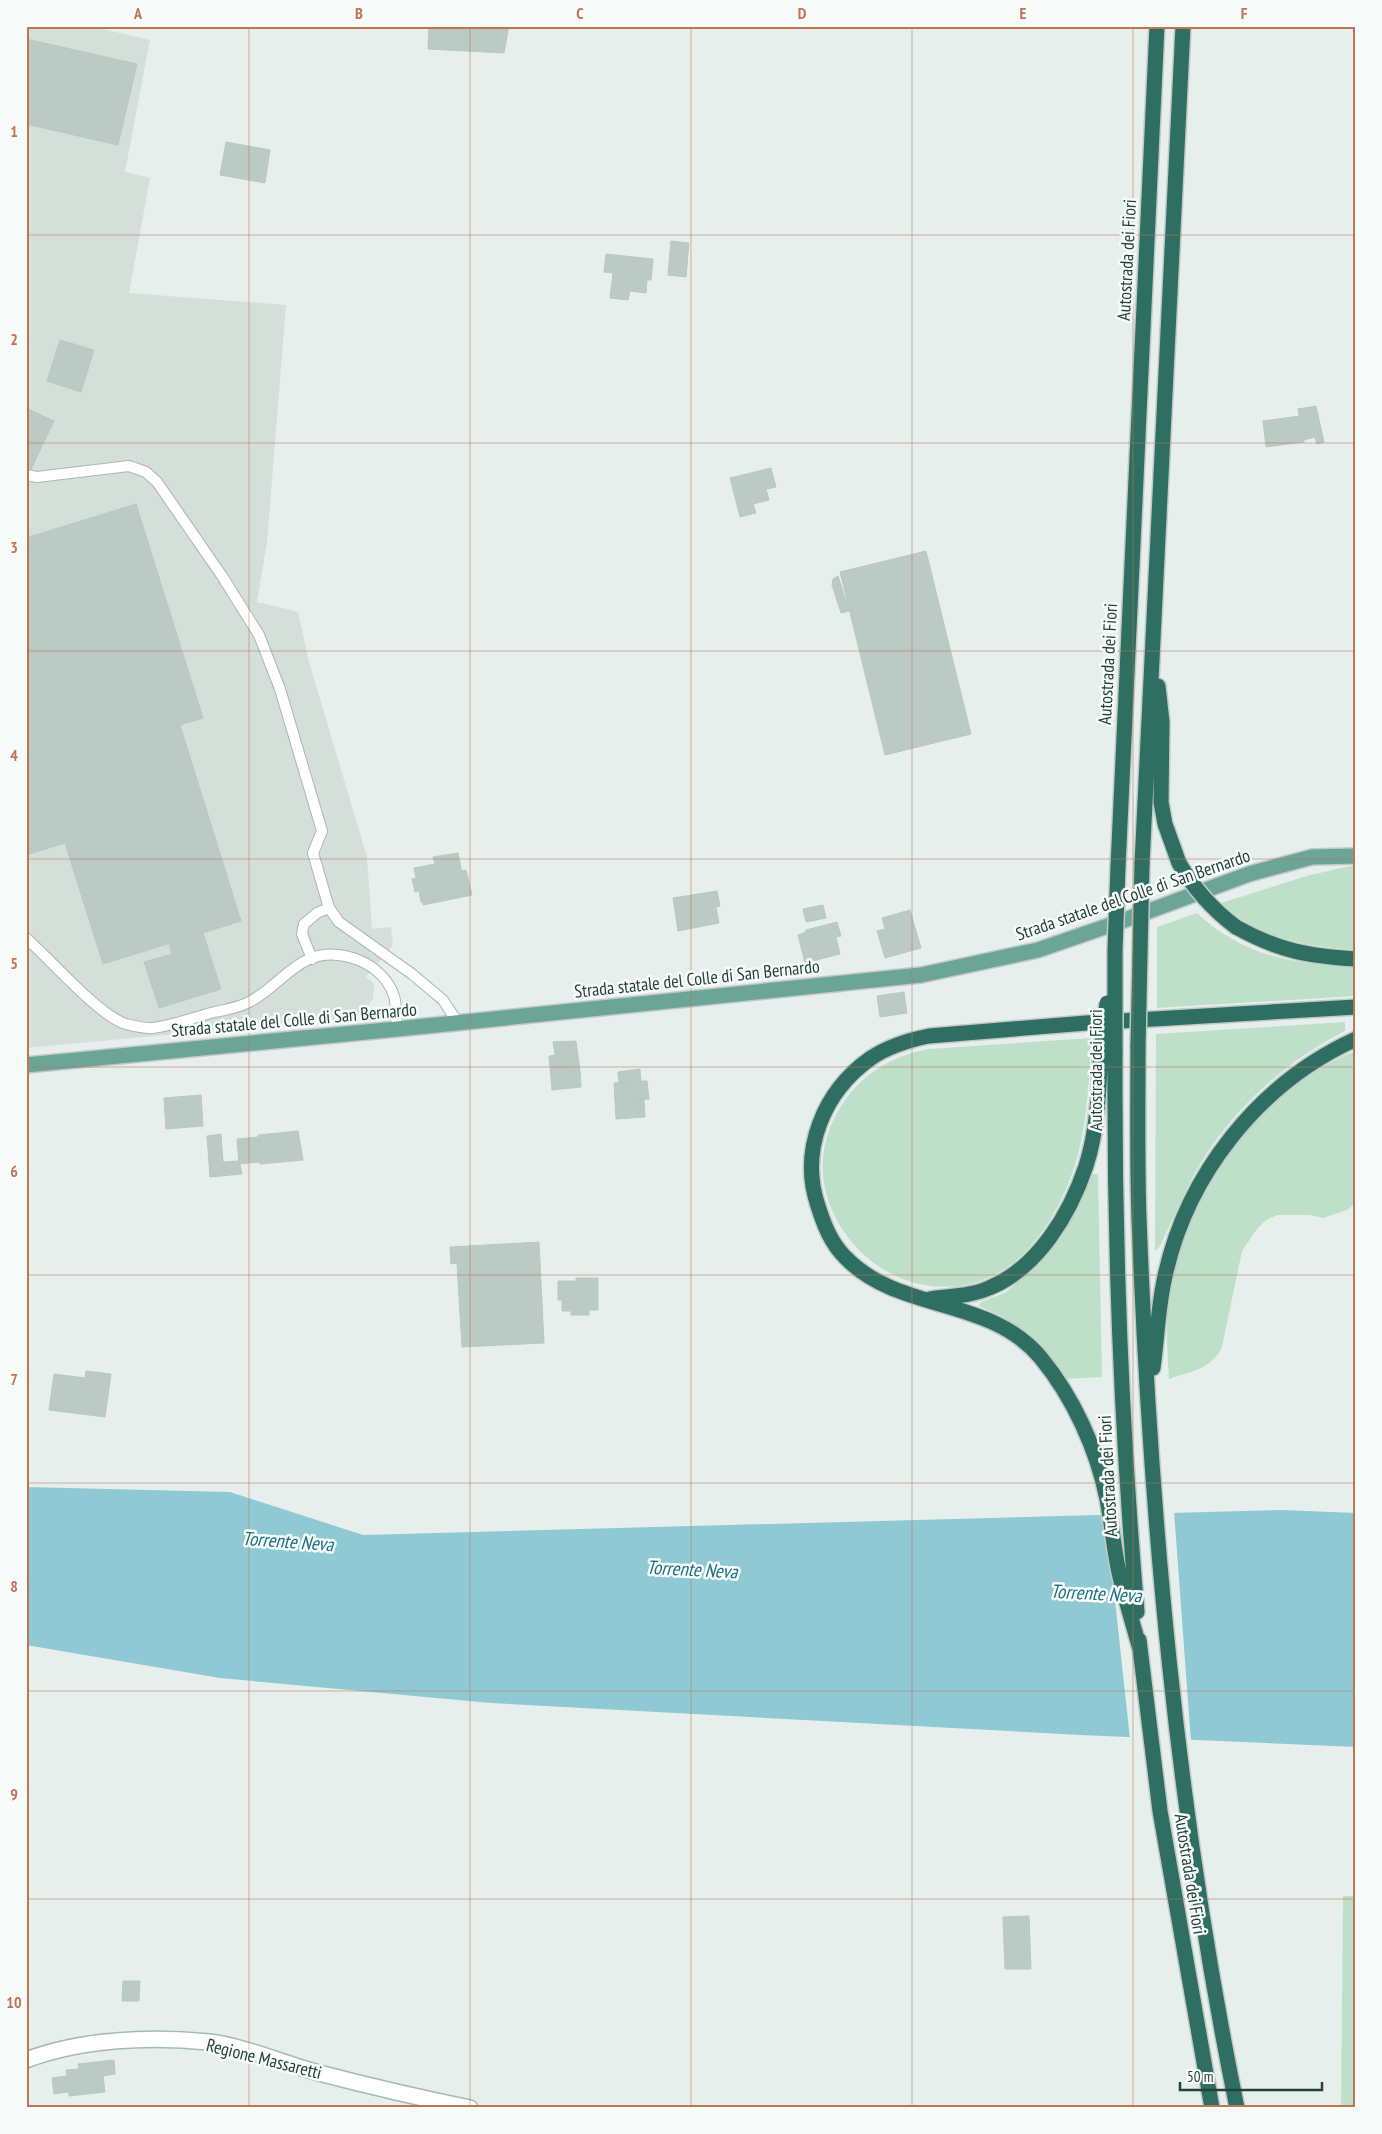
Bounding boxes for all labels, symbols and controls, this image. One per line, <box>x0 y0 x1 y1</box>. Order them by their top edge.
text: A <box>133 3 143 23</box>
text: B <box>355 3 363 23</box>
text: C <box>576 3 584 23</box>
text: D <box>798 3 807 23</box>
text: E <box>1020 3 1027 23</box>
text: F <box>1241 3 1248 23</box>
text: 1 <box>10 121 18 141</box>
street label: Autostrada dei Fiori <box>1112 199 1141 321</box>
text: 2 <box>10 329 18 349</box>
text: 3 <box>10 537 18 557</box>
street label: Autostrada dei Fiori <box>1093 603 1122 725</box>
text: 4 <box>10 745 18 765</box>
street label: Strada statale del Colle di San Bernardo <box>1013 843 1253 946</box>
text: 5 <box>10 953 18 973</box>
street label: Strada statale del Colle di San Bernardo <box>573 954 821 1003</box>
street label: Strada statale del Colle di San Bernardo <box>170 997 418 1042</box>
street label: Autostrada dei Fiori <box>1084 1009 1107 1131</box>
text: 6 <box>10 1161 18 1181</box>
text: 7 <box>10 1369 18 1389</box>
street label: Autostrada dei Fiori <box>1093 1415 1122 1537</box>
water label: Torrente Neva <box>242 1526 336 1556</box>
water label: Torrente Neva <box>646 1555 739 1583</box>
text: 8 <box>10 1576 18 1596</box>
water label: Torrente Neva <box>1050 1579 1143 1607</box>
text: 9 <box>10 1784 18 1804</box>
street label: Autostrada dei Fiori <box>1170 1812 1211 1936</box>
text: 10 <box>6 1992 22 2012</box>
street label: Regione Massaretti <box>204 2033 324 2084</box>
scale bar <box>1180 2059 1322 2091</box>
text: 50 m <box>1187 2067 1213 2086</box>

